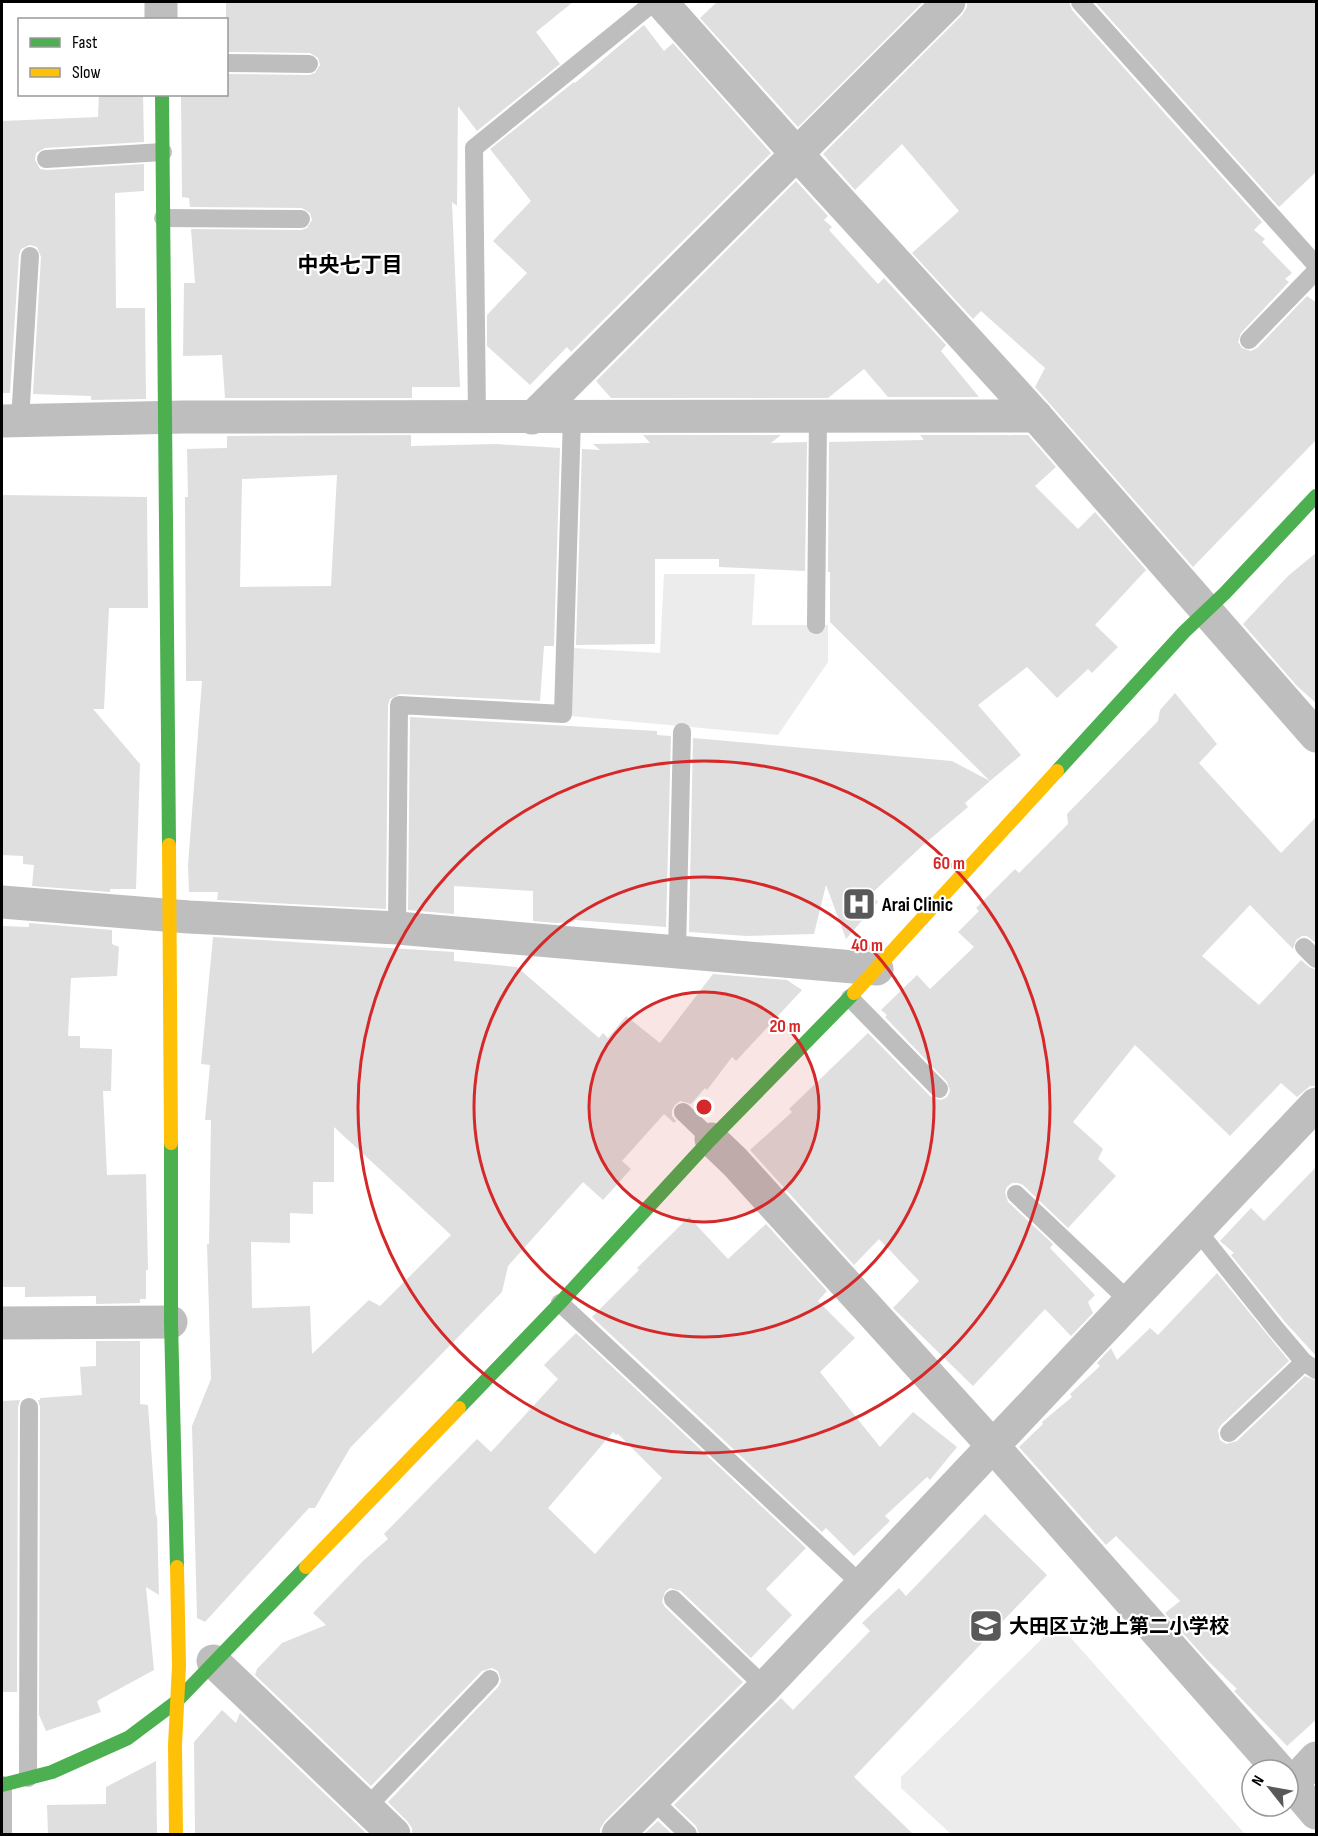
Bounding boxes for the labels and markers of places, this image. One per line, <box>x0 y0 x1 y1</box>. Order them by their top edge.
hospital icon: Arai Clinic <box>841 886 877 922</box>
place label: Arai Clinic <box>881 893 953 917</box>
centre of rings <box>694 1097 714 1117</box>
school or university icon: 大田区立池上第二小学校 <box>968 1608 1004 1644</box>
place label: 大田区立池上第二小学校 <box>1009 1615 1229 1639</box>

